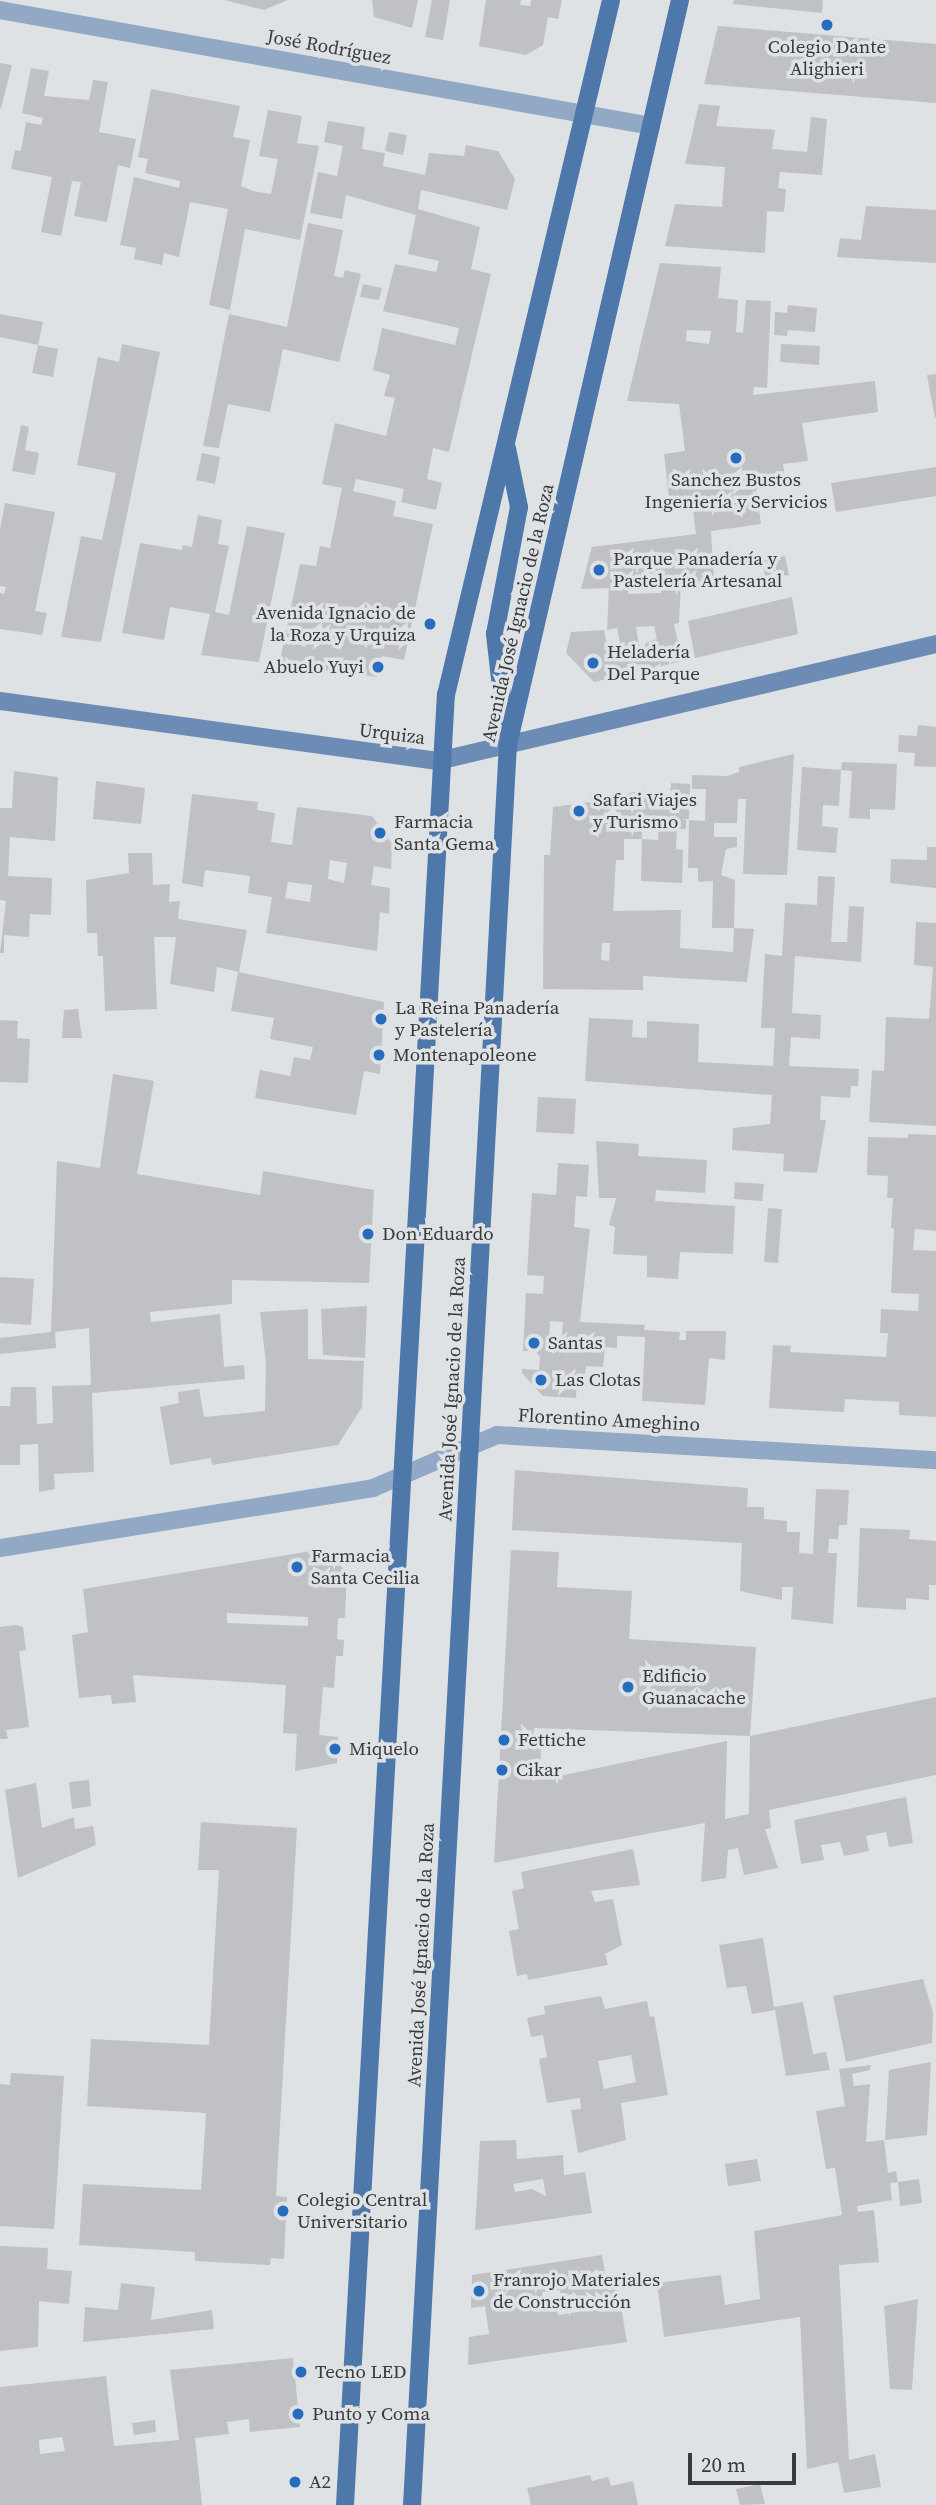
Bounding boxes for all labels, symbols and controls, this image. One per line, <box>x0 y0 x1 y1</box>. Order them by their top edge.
marker: Colegio Dante Alighieri <box>819 17 835 33</box>
street label: José Rodríguez <box>265 25 393 69</box>
place label: Colegio Dante Alighieri <box>768 36 886 80</box>
marker: Sanchez Bustos Ingeniería y Servicios <box>728 450 744 466</box>
place label: Sanchez Bustos Ingeniería y Servicios <box>644 469 828 513</box>
street label: Avenida José Ignacio de la Roza <box>477 482 559 744</box>
place label: Parque Panadería y Pastelería Artesanal <box>613 548 782 592</box>
marker: Parque Panadería y Pastelería Artesanal <box>591 562 607 578</box>
place label: Avenida Ignacio de la Roza y Urquiza <box>256 602 416 646</box>
marker: Avenida Ignacio de la Roza y Urquiza <box>422 616 438 632</box>
place label: Heladería Del Parque <box>607 641 700 685</box>
marker: Heladería Del Parque <box>585 655 601 671</box>
place label: Abuelo Yuyi <box>263 656 364 678</box>
marker: Abuelo Yuyi <box>370 659 386 675</box>
street label: Urquiza <box>357 719 427 749</box>
place label: Safari Viajes y Turismo <box>593 789 698 833</box>
marker: Safari Viajes y Turismo <box>571 803 587 819</box>
place label: Farmacia Santa Gema <box>394 811 494 855</box>
marker: Farmacia Santa Gema <box>372 825 388 841</box>
place label: La Reina Panadería y Pastelería <box>395 997 559 1041</box>
marker: La Reina Panadería y Pastelería <box>373 1011 389 1027</box>
place label: Montenapoleone <box>393 1044 537 1066</box>
marker: Montenapoleone <box>371 1047 387 1063</box>
place label: Don Eduardo <box>382 1223 494 1245</box>
marker: Don Eduardo <box>360 1226 376 1242</box>
street label: Avenida José Ignacio de la Roza <box>434 1256 470 1522</box>
place label: Santas <box>548 1332 603 1354</box>
marker: Santas <box>526 1335 542 1351</box>
place label: Las Clotas <box>555 1369 641 1391</box>
marker: Las Clotas <box>533 1372 549 1388</box>
street label: Florentino Ameghino <box>517 1404 701 1436</box>
place label: Farmacia Santa Cecilia <box>311 1545 420 1589</box>
marker: Farmacia Santa Cecilia <box>289 1559 305 1575</box>
place label: Edificio Guanacache <box>642 1665 746 1709</box>
marker: Edificio Guanacache <box>620 1679 636 1695</box>
place label: Fettiche <box>518 1729 586 1751</box>
marker: Fettiche <box>496 1732 512 1748</box>
place label: Miquelo <box>349 1738 419 1760</box>
marker: Miquelo <box>327 1741 343 1757</box>
place label: Cikar <box>516 1759 562 1781</box>
marker: Cikar <box>494 1762 510 1778</box>
street label: Avenida José Ignacio de la Roza <box>403 1822 439 2088</box>
place label: Colegio Central Universitario <box>297 2189 427 2233</box>
marker: Colegio Central Universitario <box>275 2203 291 2219</box>
place label: Franrojo Materiales de Construcción <box>493 2269 660 2313</box>
marker: Franrojo Materiales de Construcción <box>471 2283 487 2299</box>
place label: Tecno LED <box>315 2361 406 2383</box>
marker: Tecno LED <box>293 2364 309 2380</box>
place label: Punto y Coma <box>312 2403 430 2425</box>
marker: Punto y Coma <box>290 2406 306 2422</box>
scale bar <box>691 2438 800 2482</box>
text: 20 m <box>701 2450 746 2479</box>
place label: A2 <box>309 2471 331 2493</box>
marker: A2 <box>287 2474 303 2490</box>

